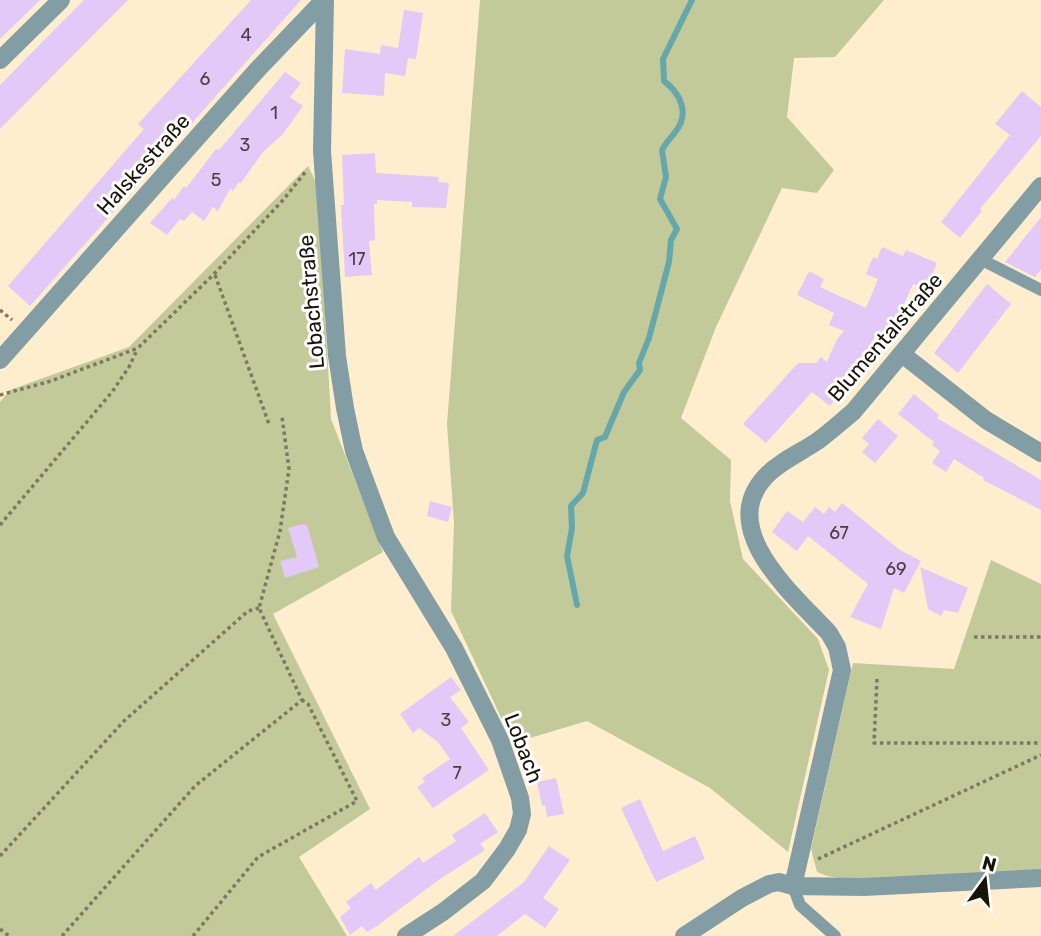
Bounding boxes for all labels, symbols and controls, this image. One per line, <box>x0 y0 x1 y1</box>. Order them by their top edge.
house number: 4 <box>240 24 252 46</box>
house number: 6 <box>200 68 211 90</box>
house number: 1 <box>270 102 278 124</box>
street label: Halskestraße <box>91 108 195 220</box>
house number: 3 <box>240 134 250 156</box>
house number: 5 <box>211 169 221 191</box>
street label: Lobachstraße <box>293 234 329 370</box>
house number: 17 <box>349 248 365 270</box>
street label: Blumentalstraße <box>822 268 948 406</box>
house number: 67 <box>829 522 849 544</box>
house number: 69 <box>885 558 907 580</box>
house number: 3 <box>441 709 451 731</box>
street label: Lobach <box>499 710 549 786</box>
house number: 7 <box>452 762 462 784</box>
north arrow <box>950 845 1020 915</box>
text: N <box>980 851 999 877</box>

